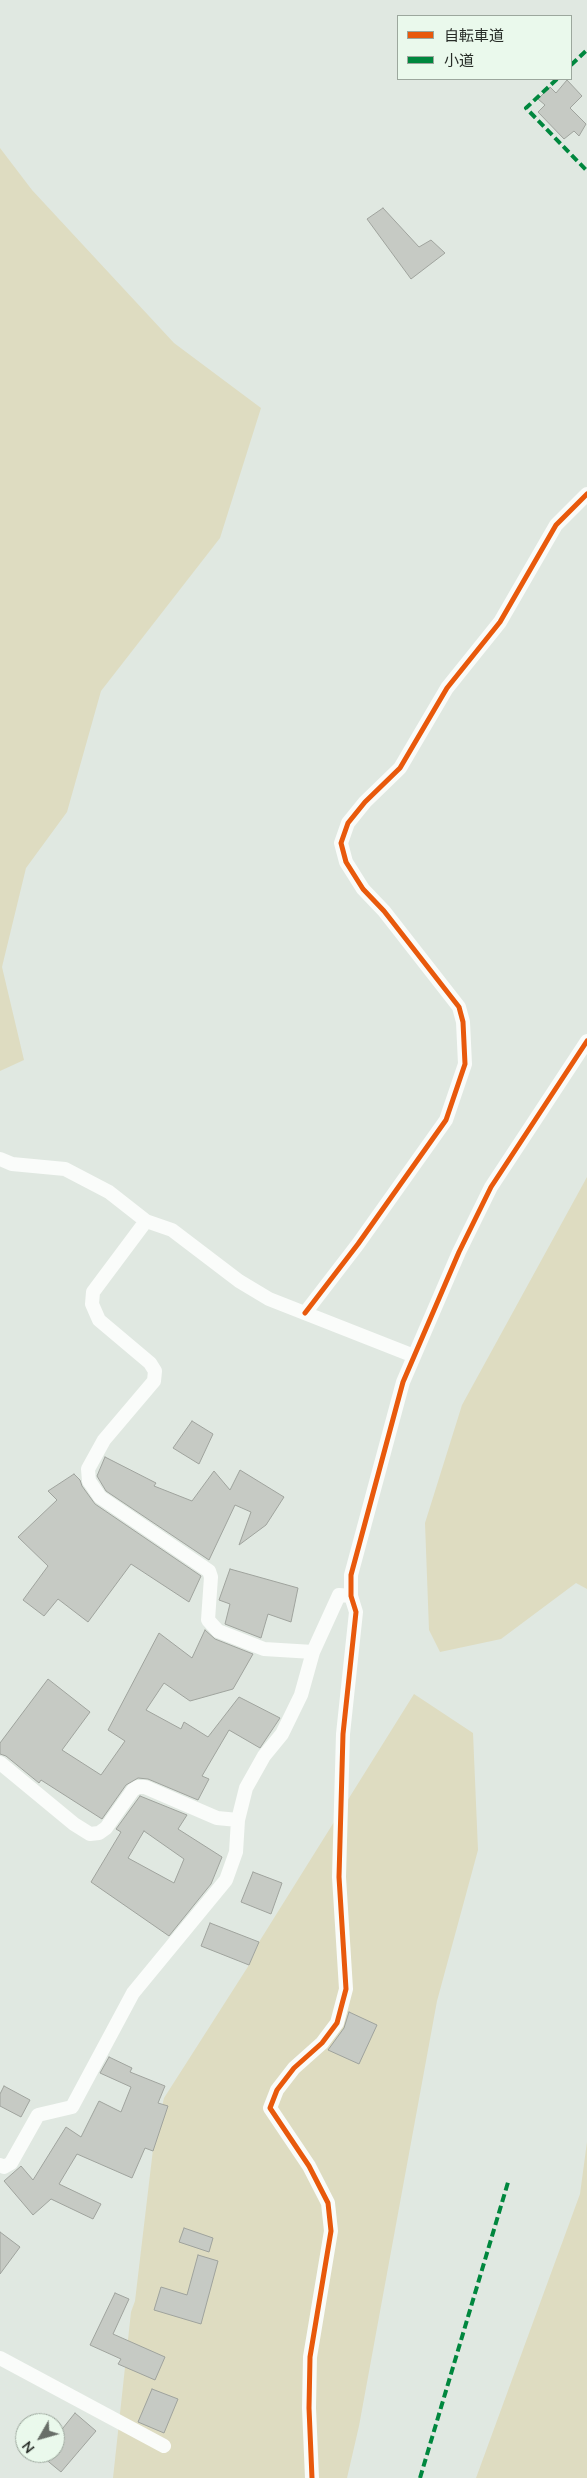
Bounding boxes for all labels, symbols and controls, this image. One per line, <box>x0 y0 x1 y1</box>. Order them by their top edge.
legend <box>397 15 572 80</box>
text: 自転車道 <box>444 26 504 46</box>
text: 小道 <box>444 51 474 71</box>
north arrow <box>15 2413 65 2463</box>
text: N <box>18 2437 39 2457</box>

